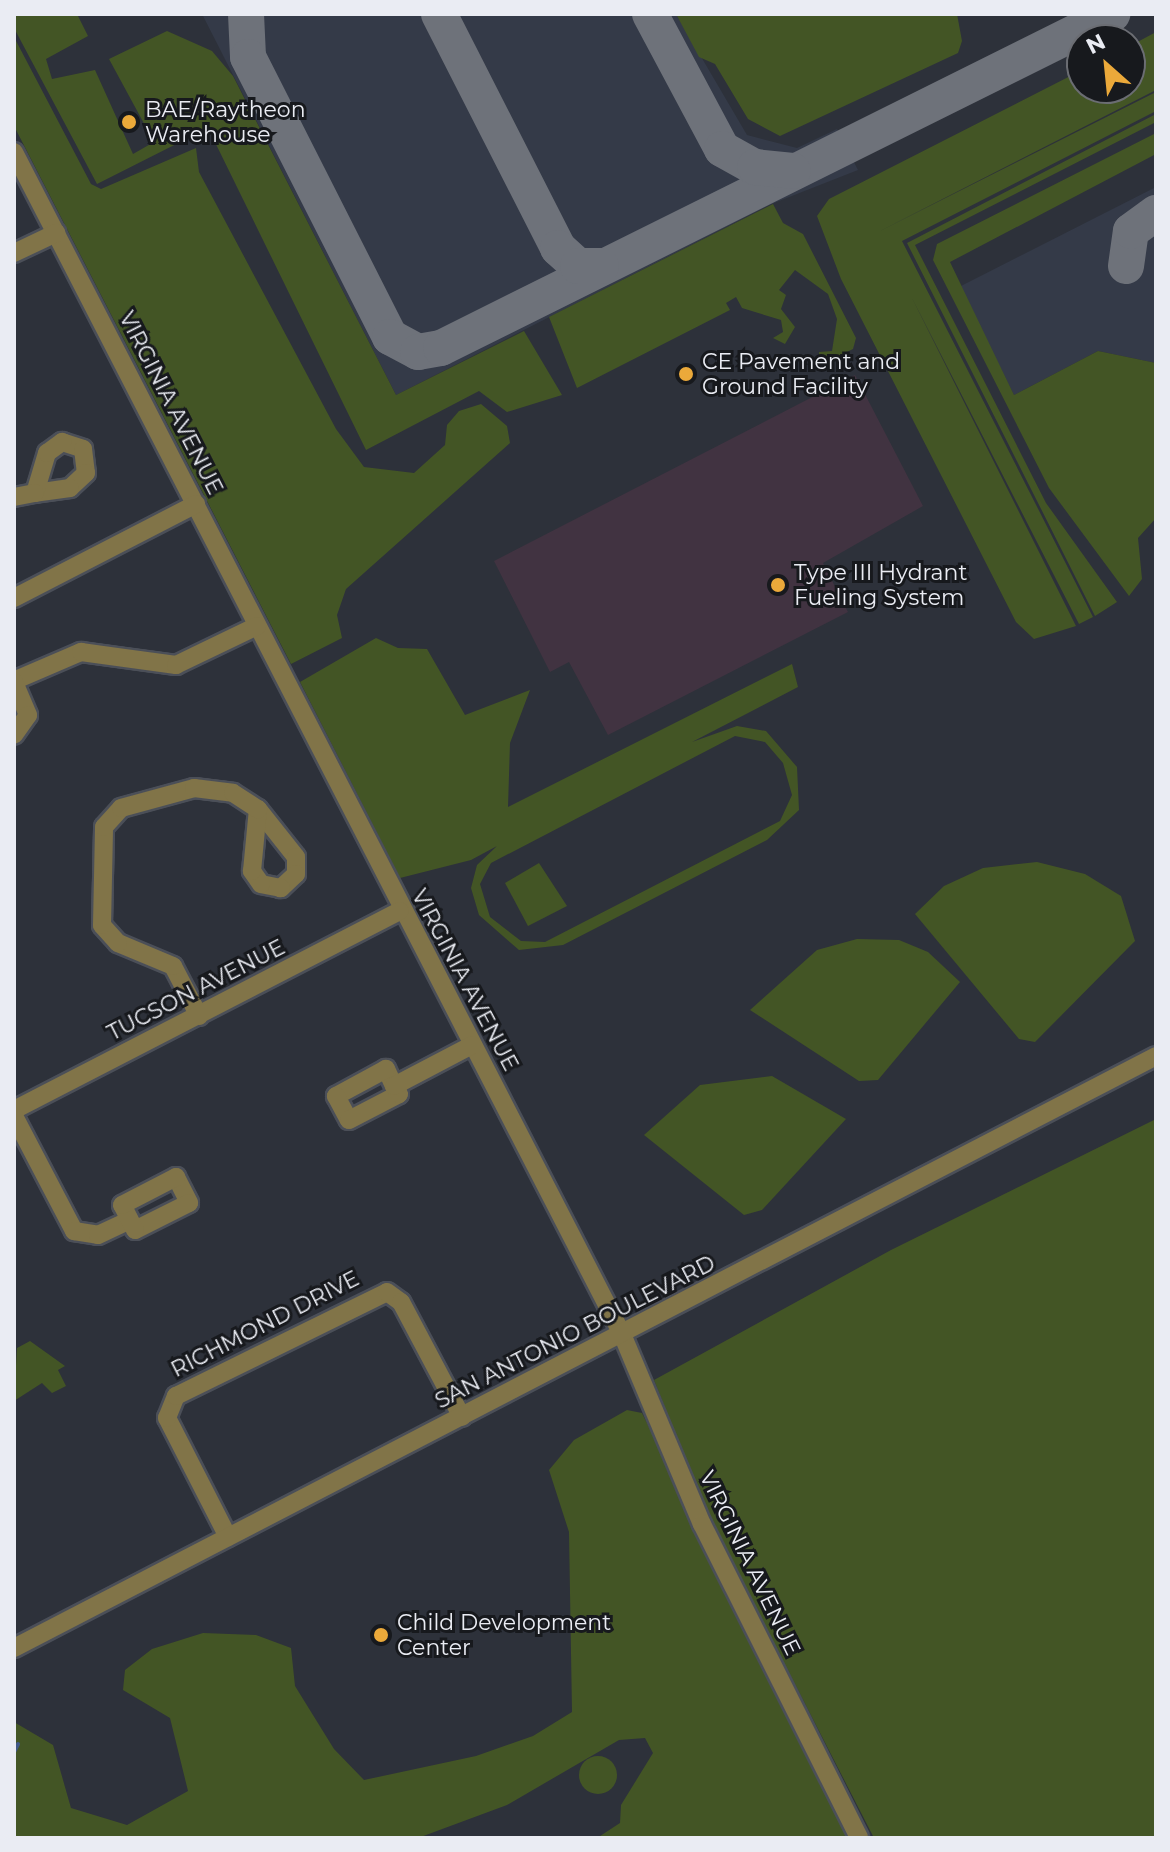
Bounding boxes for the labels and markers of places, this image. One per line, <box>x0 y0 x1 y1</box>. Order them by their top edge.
place label: BAE/Raytheon Warehouse <box>145 96 306 148</box>
marker: BAE/Raytheon Warehouse <box>120 113 138 131</box>
place label: CE Pavement and Ground Facility <box>702 348 900 400</box>
marker: CE Pavement and Ground Facility <box>677 365 695 383</box>
place label: Type III Hydrant Fueling System <box>794 559 967 610</box>
marker: Type III Hydrant Fueling System <box>769 576 787 594</box>
place label: Child Development Center <box>397 1609 611 1660</box>
marker: Child Development Center <box>372 1626 390 1644</box>

